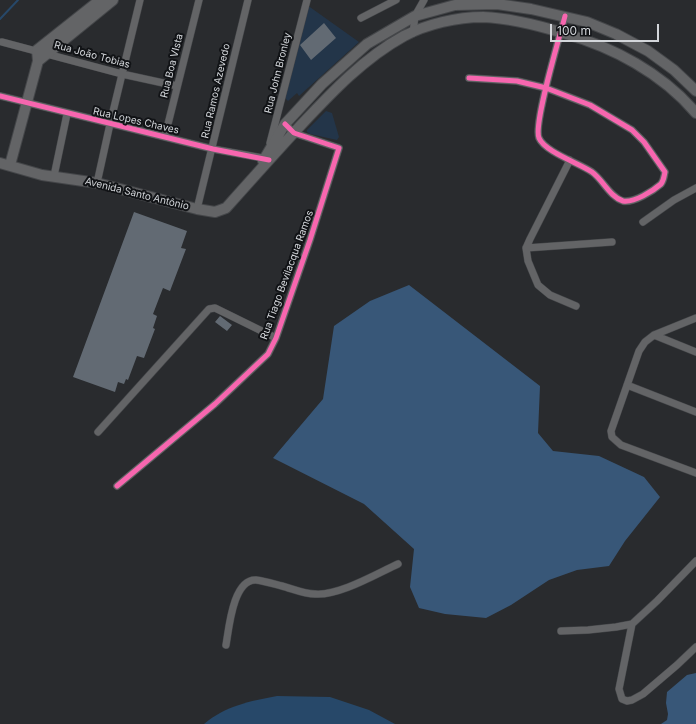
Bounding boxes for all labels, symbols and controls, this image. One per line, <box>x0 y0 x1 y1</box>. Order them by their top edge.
scale bar <box>552 16 661 42</box>
text: 100 m <box>557 23 591 38</box>
street label: Rua John Bronley <box>262 31 294 115</box>
street label: Rua Boa VIsta <box>158 33 186 99</box>
street label: Rua João Tobias <box>53 39 131 71</box>
street label: Rua Ramos Azevedo <box>199 42 233 140</box>
street label: Rua Lopes Chaves <box>92 105 180 137</box>
street label: Avenida Santo Antônio <box>84 175 190 213</box>
street label: Rua Tiago Bevilacqua Ramos <box>258 209 316 341</box>

